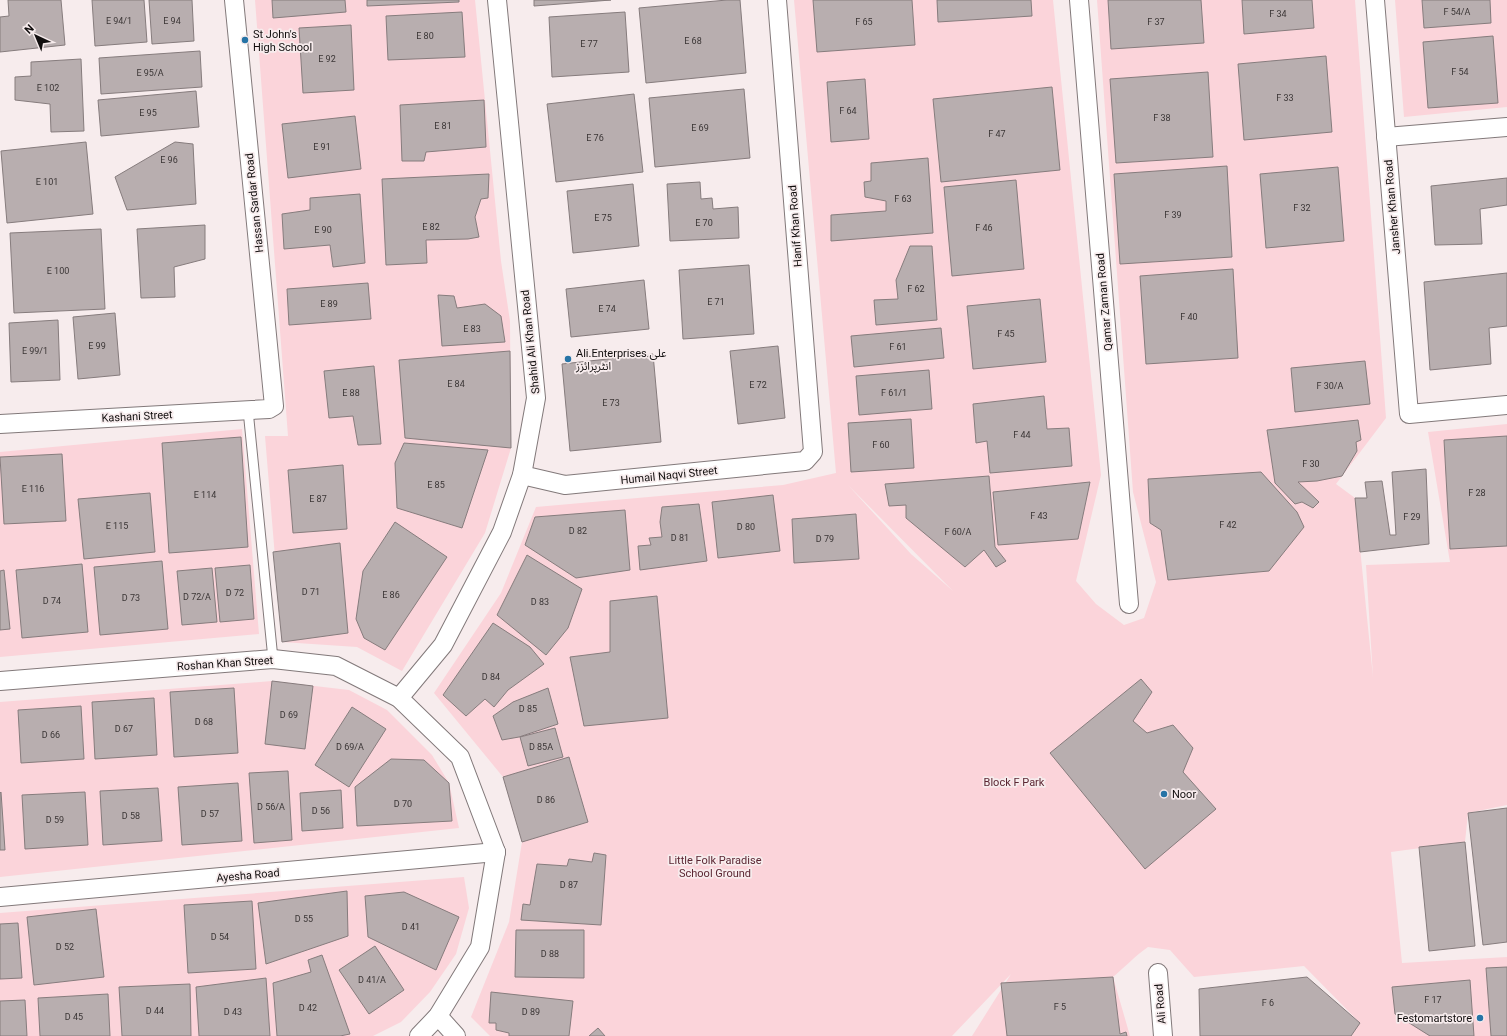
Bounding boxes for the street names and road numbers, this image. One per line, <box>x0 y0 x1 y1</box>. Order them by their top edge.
street label: Hassan Sardar Road <box>243 153 266 253</box>
street label: Jansher Khan Road <box>1382 159 1403 255</box>
street label: Hanif Khan Road <box>786 185 805 267</box>
street label: Qamar Zaman Road <box>1094 253 1115 351</box>
street label: Shahid Ali Khan Road <box>519 289 542 395</box>
street label: Kashani Street <box>101 408 173 425</box>
street label: Humail Naqvi Street <box>620 464 719 487</box>
street label: Roshan Khan Street <box>177 654 274 673</box>
street label: Ayesha Road <box>216 866 280 885</box>
street label: Ali Road <box>1152 983 1169 1025</box>

